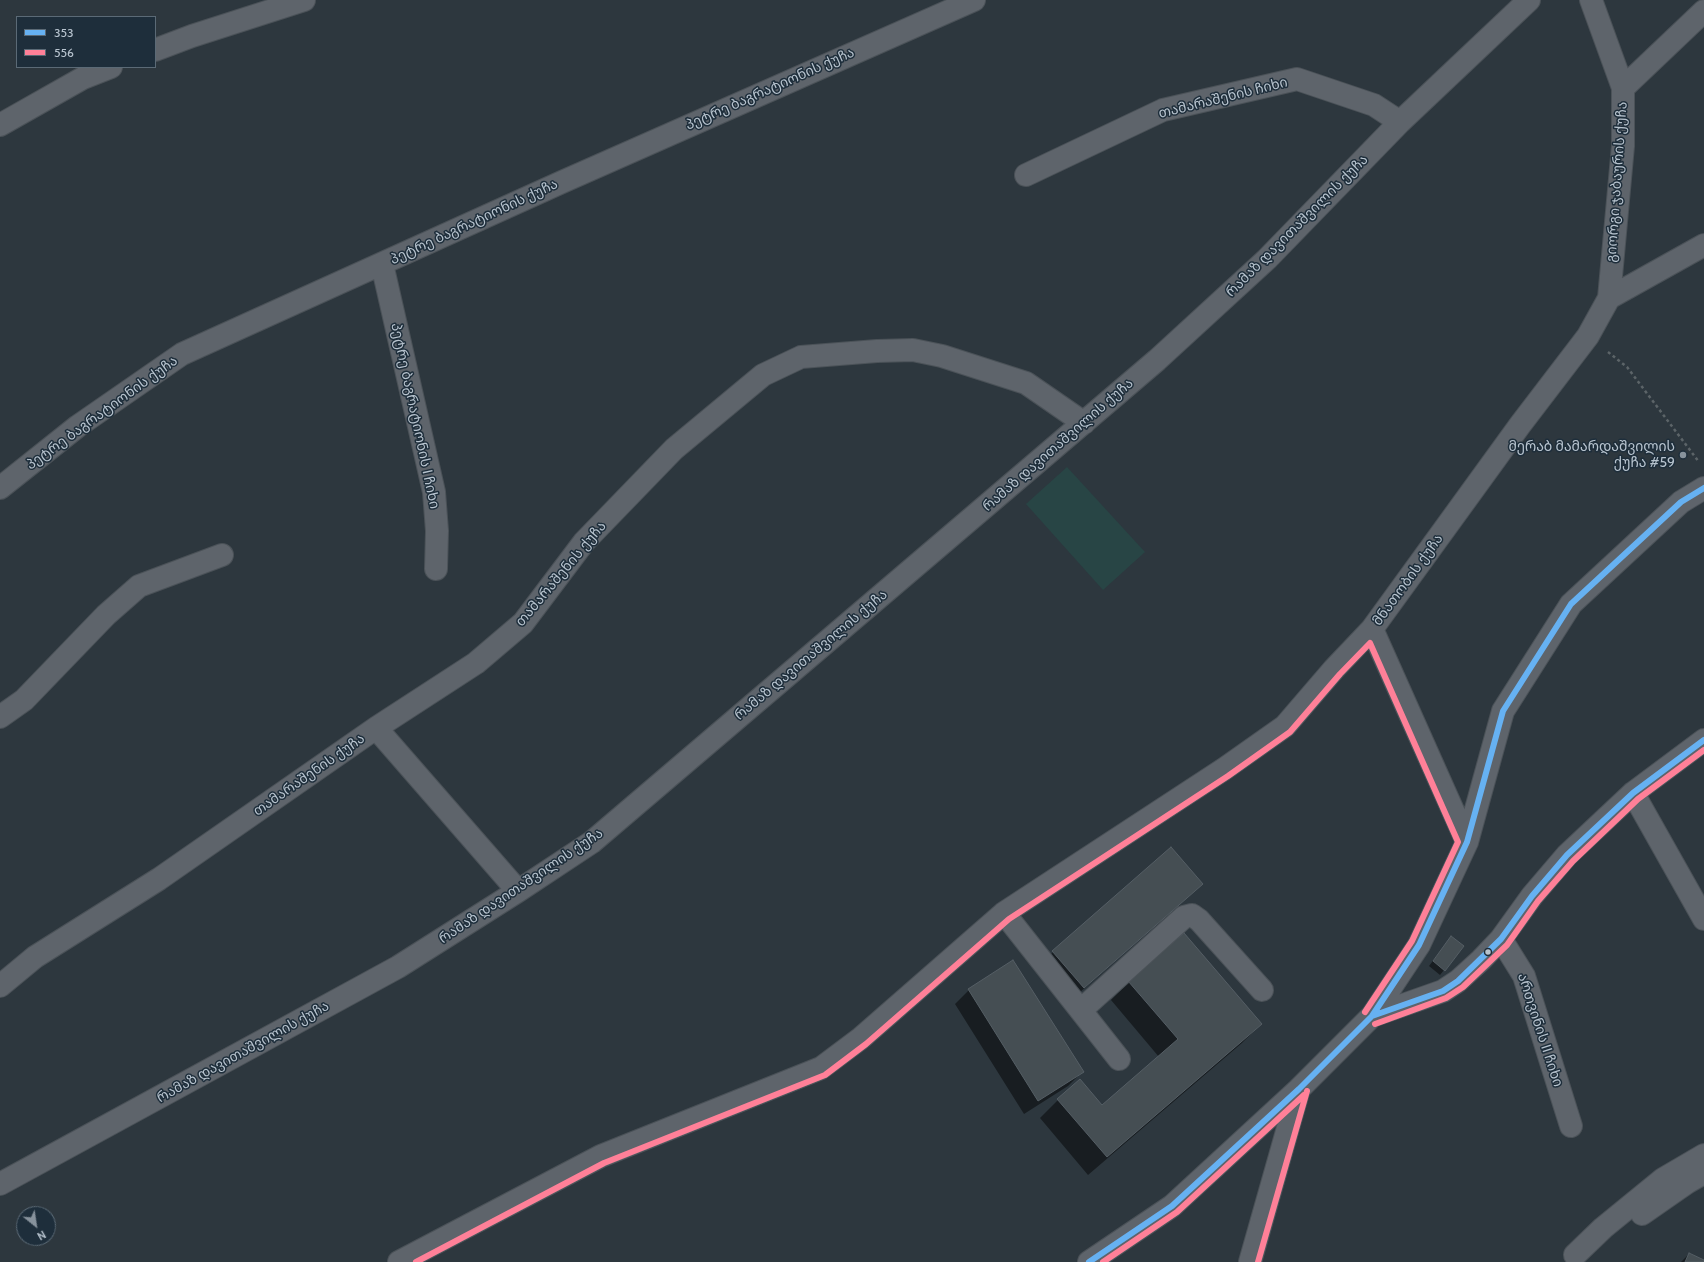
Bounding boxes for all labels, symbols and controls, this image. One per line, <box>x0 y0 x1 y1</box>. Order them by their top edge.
legend <box>16 16 156 68</box>
text: 353 <box>54 25 73 40</box>
street label: პეტრე ბაგრატიონის ქუჩა <box>683 44 857 134</box>
text: 556 <box>54 45 74 60</box>
street label: თამარაშენის ჩიხი <box>1157 74 1289 122</box>
street label: გიორგი ჯაბაურის ქუჩა <box>1603 101 1631 263</box>
street label: რამაზ დავითაშვილის ქუჩა <box>1222 151 1372 301</box>
street label: პეტრე ბაგრატიონის ქუჩა <box>388 176 560 268</box>
street label: პეტრე ბაგრატიონის I ჩიხი <box>387 321 443 511</box>
street label: პეტრე ბაგრატიონის ქუჩა <box>23 352 181 474</box>
street label: რამაზ დავითაშვილის ქუჩა <box>979 375 1137 515</box>
place label: მერაბ მამარდაშვილის ქუჩა #59 <box>1508 439 1675 472</box>
marker: მერაბ მამარდაშვილის ქუჩა #59 <box>1678 450 1688 460</box>
street label: თამარაშენის ქუჩა <box>512 518 610 630</box>
street label: მნათობის ქუჩა <box>1369 531 1447 629</box>
street label: რამაზ დავითაშვილის ქუჩა <box>731 586 891 724</box>
street label: თამარაშენის ქუჩა <box>250 730 368 820</box>
street label: რამაზ დავითაშვილის ქუჩა <box>436 825 606 947</box>
unlabelled marker <box>1483 947 1493 957</box>
street label: ართვინის II ჩიხი <box>1514 971 1566 1089</box>
street label: რამაზ დავითაშვილის ქუჩა <box>154 998 332 1106</box>
north arrow <box>16 1206 56 1246</box>
text: N <box>35 1228 48 1244</box>

